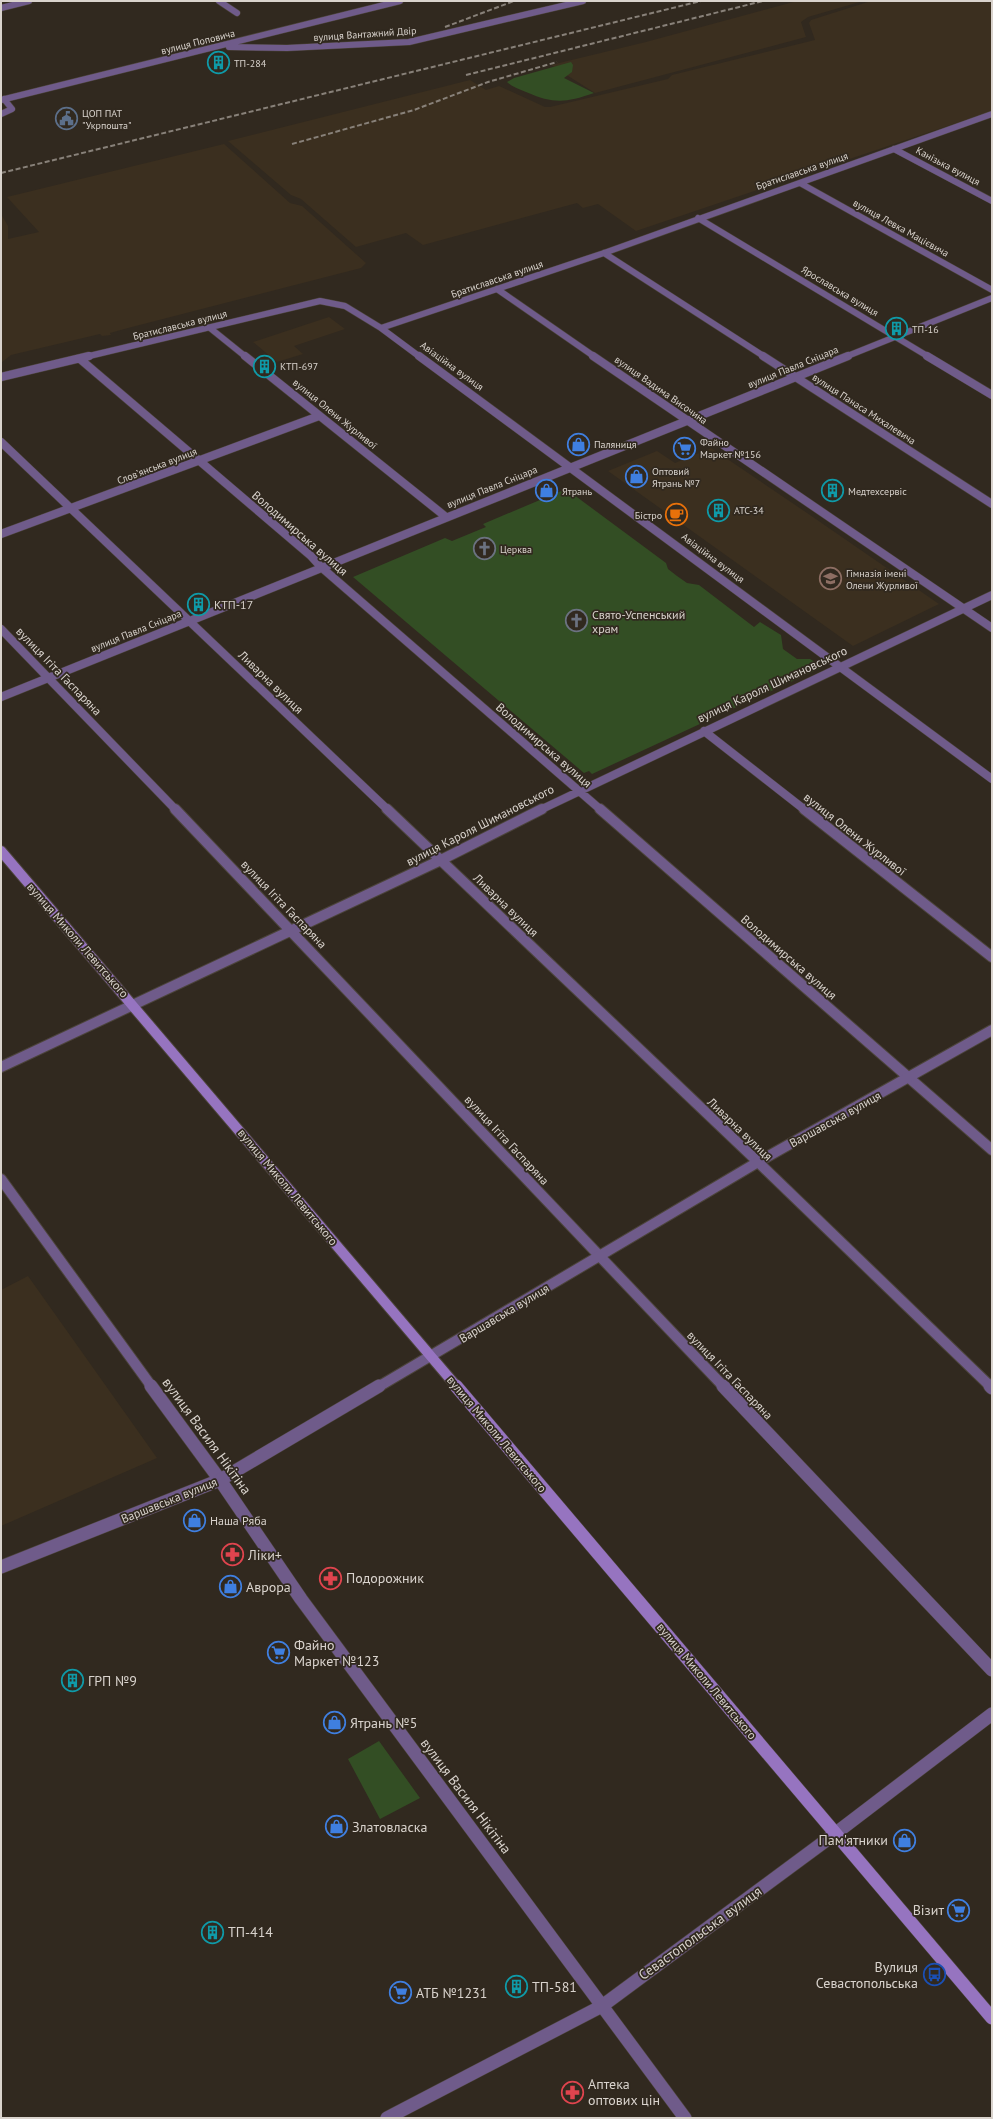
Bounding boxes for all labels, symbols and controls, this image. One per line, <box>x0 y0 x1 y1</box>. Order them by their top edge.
street label: вулиця Вантажний Двір <box>313 24 417 44</box>
street label: вулиця Поповича <box>160 27 236 57</box>
building icon: ТП-284 <box>205 50 231 76</box>
place label: ТП-284 <box>234 57 267 70</box>
public building icon: ЦОП ПАТ "Укрпошта" <box>53 106 79 132</box>
place label: ЦОП ПАТ "Укрпошта" <box>82 107 131 132</box>
street label: Канізька вулиця <box>914 144 983 188</box>
street label: Братиславська вулиця <box>754 149 850 193</box>
street label: вулиця Левка Мацієвича <box>851 196 951 260</box>
street label: Братиславська вулиця <box>449 257 545 301</box>
street label: Ярославська вулиця <box>799 263 881 319</box>
street label: Братиславська вулиця <box>132 307 229 343</box>
building icon: ТП-16 <box>884 316 910 342</box>
place label: ТП-16 <box>912 323 939 336</box>
street label: Авіаційна вулиця <box>418 339 487 394</box>
street label: вулиця Павла Сніцара <box>746 343 840 391</box>
building icon: КТП-697 <box>252 353 278 379</box>
street label: вулиця Вадима Височина <box>612 353 710 427</box>
place label: КТП-697 <box>280 360 318 373</box>
street label: вулиця Панаса Михалевича <box>810 371 918 447</box>
street label: вулиця Олени Журливої <box>290 376 380 452</box>
shop icon: Паляниця <box>566 431 592 457</box>
supermarket icon: Файно Маркет №156 <box>672 435 698 461</box>
place label: Файно Маркет №156 <box>700 436 761 461</box>
place label: Паляниця <box>594 438 637 451</box>
street label: Словʼянська вулиця <box>115 445 199 487</box>
street label: вулиця Павла Сніцара <box>445 463 539 511</box>
shop icon: Оптовий Ятрань №7 <box>623 464 649 490</box>
place label: Оптовий Ятрань №7 <box>652 465 700 490</box>
shop icon: Ятрань <box>534 478 560 504</box>
building icon: Медтехсервіс <box>820 478 846 504</box>
place label: Ятрань <box>562 485 592 498</box>
place label: Медтехсервіс <box>848 485 907 498</box>
street label: Володимирська вулиця <box>249 487 351 579</box>
building icon: АТС-34 <box>705 497 731 523</box>
cafe icon: Бістро <box>664 502 690 528</box>
place label: АТС-34 <box>734 504 764 517</box>
place label: Бістро <box>635 509 662 522</box>
street label: Авіаційна вулиця <box>679 530 747 586</box>
church icon: Церква <box>471 536 497 562</box>
place label: Церква <box>500 543 532 556</box>
school or university icon: Гімназія імені Олени Журливої <box>818 566 844 592</box>
place label: Гімназія імені Олени Журливої <box>846 567 918 592</box>
building icon: КТП-17 <box>186 591 212 617</box>
place label: КТП-17 <box>214 597 253 612</box>
street label: вулиця Павла Сніцара <box>89 607 183 655</box>
place label: Свято-Успенський храм <box>592 607 685 636</box>
church icon: Свято-Успенський храм <box>563 608 589 634</box>
street label: вулиця Ігіта Гаспаряна <box>13 624 105 718</box>
street label: вулиця Кароля Шимановського <box>695 643 849 725</box>
street label: Ливарна вулиця <box>235 647 307 717</box>
street label: Володимирська вулиця <box>493 699 595 791</box>
street label: вулиця Кароля Шимановського <box>404 781 556 869</box>
street label: вулиця Олени Журливої <box>801 789 909 879</box>
street label: вулиця Ігіта Гаспаряна <box>238 857 330 951</box>
street label: Ливарна вулиця <box>470 870 542 940</box>
street label: вулиця Миколи Левитського <box>24 879 132 1001</box>
street label: Володимирська вулиця <box>738 911 840 1003</box>
street label: Варшавська вулиця <box>787 1088 883 1150</box>
street label: вулиця Ігіта Гаспаряна <box>462 1092 552 1188</box>
street label: Ливарна вулиця <box>704 1094 776 1164</box>
street label: вулиця Миколи Левитського <box>235 1126 341 1248</box>
street label: Варшавська вулиця <box>456 1280 552 1346</box>
street label: вулиця Ігіта Гаспаряна <box>684 1328 776 1422</box>
street label: вулиця Миколи Левитського <box>444 1373 550 1495</box>
street label: вулиця Василя Нікітіна <box>159 1374 255 1498</box>
street label: Варшавська вулиця <box>119 1474 219 1526</box>
shop icon: Наша Ряба <box>182 1507 208 1533</box>
place label: Наша Ряба <box>210 1513 267 1528</box>
pharmacy icon: Ліки+ <box>219 1542 245 1568</box>
place label: Ліки+ <box>247 1546 282 1564</box>
pharmacy icon: Подорожник <box>318 1565 344 1591</box>
place label: Подорожник <box>346 1569 424 1587</box>
shop icon: Аврора <box>218 1574 244 1600</box>
place label: Аврора <box>246 1578 291 1596</box>
street label: вулиця Миколи Левитського <box>654 1620 760 1742</box>
place label: Файно Маркет №123 <box>294 1636 379 1670</box>
supermarket icon: Файно Маркет №123 <box>266 1640 292 1666</box>
building icon: ГРП №9 <box>60 1668 86 1694</box>
place label: ГРП №9 <box>88 1672 137 1690</box>
shop icon: Ятрань №5 <box>321 1710 347 1736</box>
place label: Ятрань №5 <box>350 1714 417 1732</box>
street label: вулиця Василя Нікітіна <box>417 1735 515 1857</box>
shop icon: Златовласка <box>324 1814 350 1840</box>
place label: Златовласка <box>352 1818 427 1836</box>
shop icon: Пам'ятники <box>891 1827 917 1853</box>
place label: Пам'ятники <box>819 1831 888 1849</box>
street label: Севастопольська вулиця <box>635 1882 765 1984</box>
supermarket icon: Візит <box>946 1897 972 1923</box>
place label: Візит <box>913 1901 944 1919</box>
building icon: ТП-414 <box>200 1919 226 1945</box>
place label: ТП-414 <box>228 1923 273 1941</box>
place label: Вулиця Севастопольська <box>816 1958 918 1992</box>
bus stop icon: Вулиця Севастопольська <box>921 1962 947 1988</box>
building icon: ТП-581 <box>504 1974 530 2000</box>
place label: ТП-581 <box>532 1978 577 1996</box>
supermarket icon: АТБ №1231 <box>388 1980 414 2006</box>
place label: АТБ №1231 <box>416 1984 487 2002</box>
place label: Аптека оптових цін <box>588 2075 660 2109</box>
pharmacy icon: Аптека оптових цін <box>560 2079 586 2105</box>

